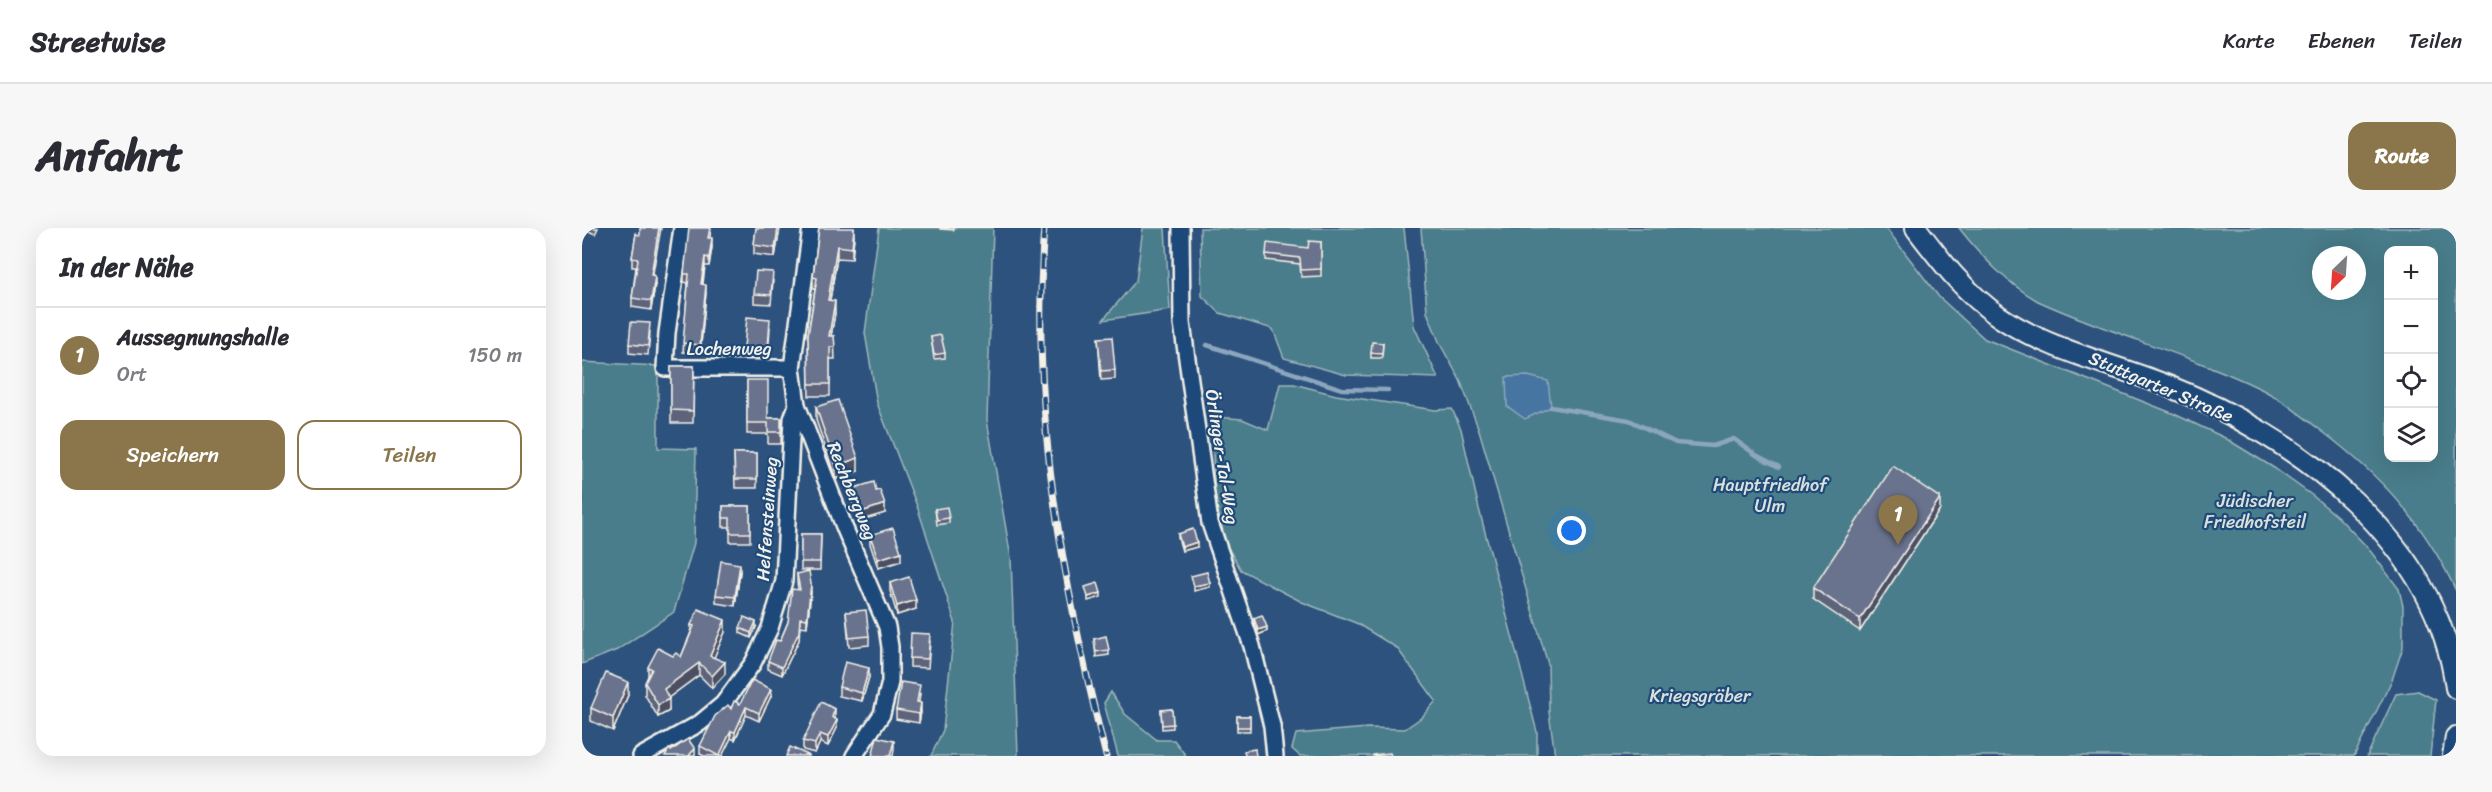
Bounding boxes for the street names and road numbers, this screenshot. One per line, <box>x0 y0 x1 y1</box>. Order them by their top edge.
street label: Lochenweg <box>686 333 772 365</box>
street label: Stuttgarter Straße <box>2084 342 2238 432</box>
street label: Örlinger-Tal-Weg <box>1196 387 1248 527</box>
street label: Rechbergweg <box>818 437 886 545</box>
street label: Helfensteinweg <box>747 456 787 582</box>

